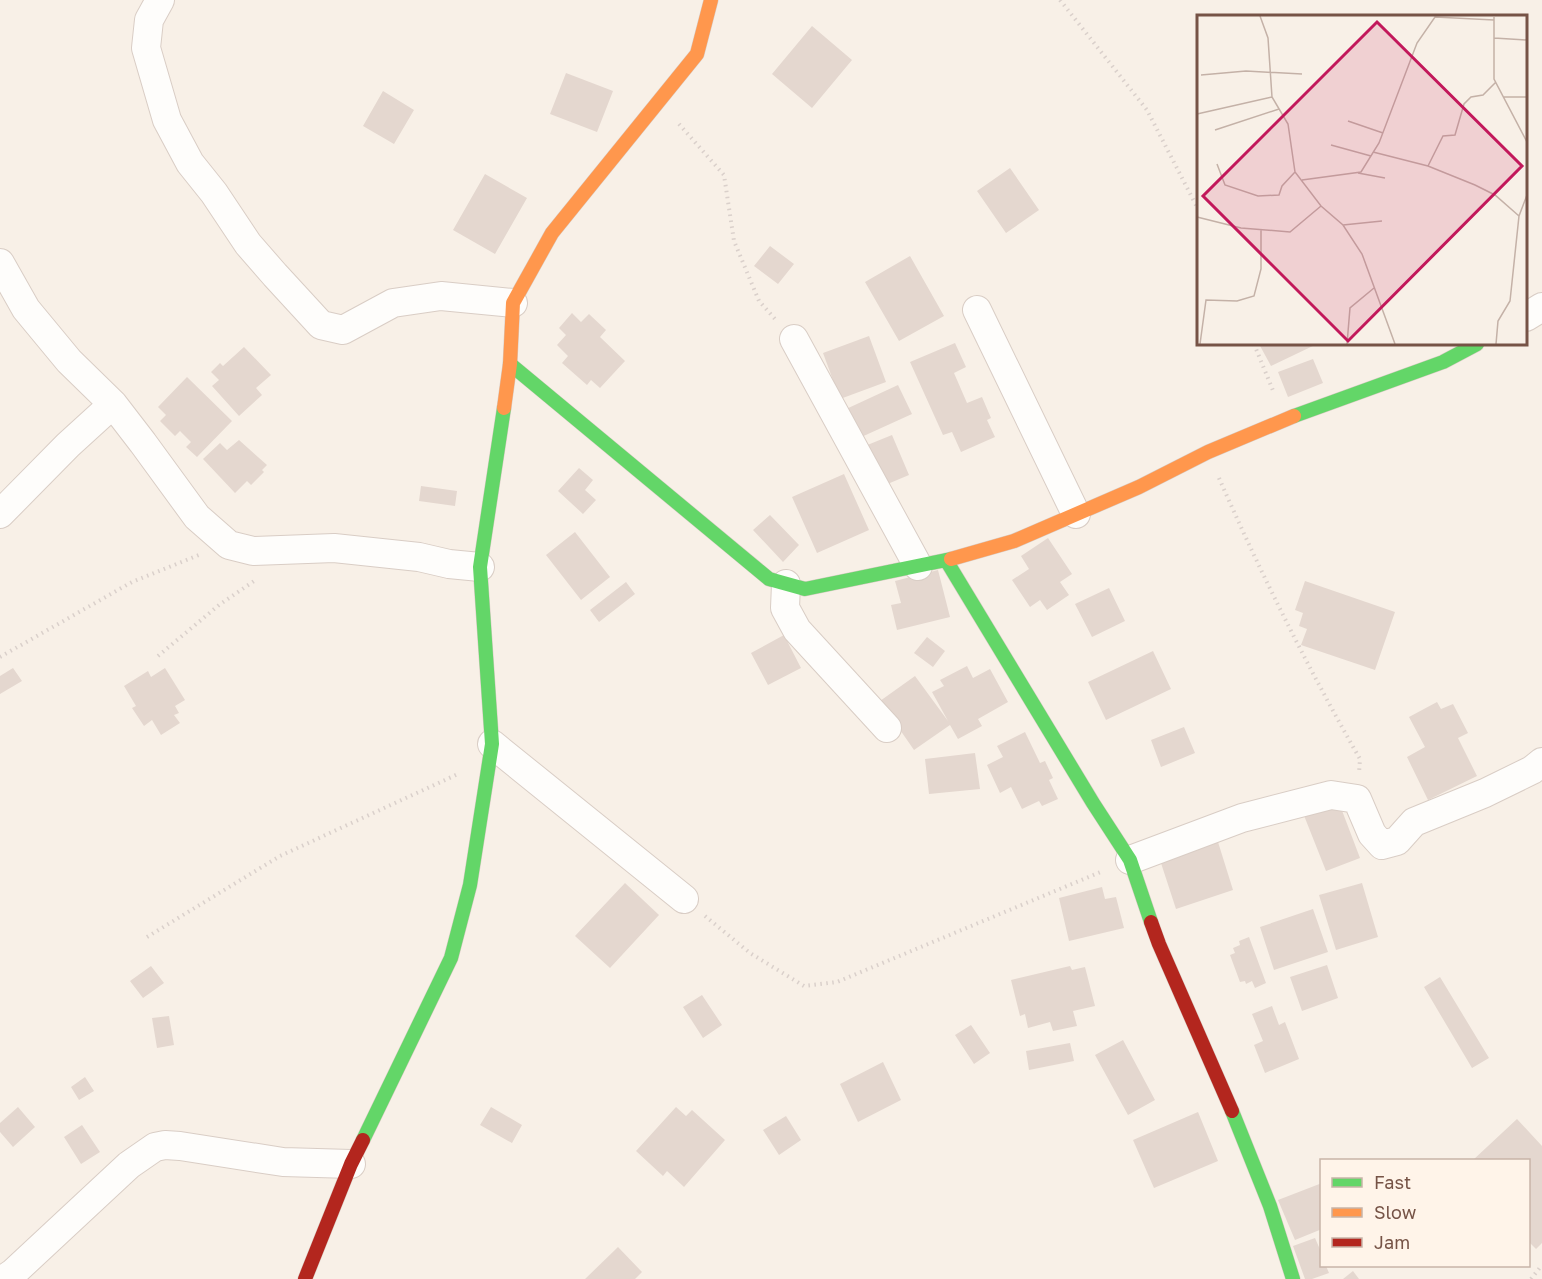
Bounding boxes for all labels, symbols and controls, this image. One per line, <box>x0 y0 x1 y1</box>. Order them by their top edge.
inset map <box>1197 15 1527 345</box>
legend <box>1320 1159 1530 1267</box>
text: Fast <box>1374 1171 1411 1193</box>
text: Slow <box>1374 1201 1417 1223</box>
text: Jam <box>1374 1231 1410 1253</box>

